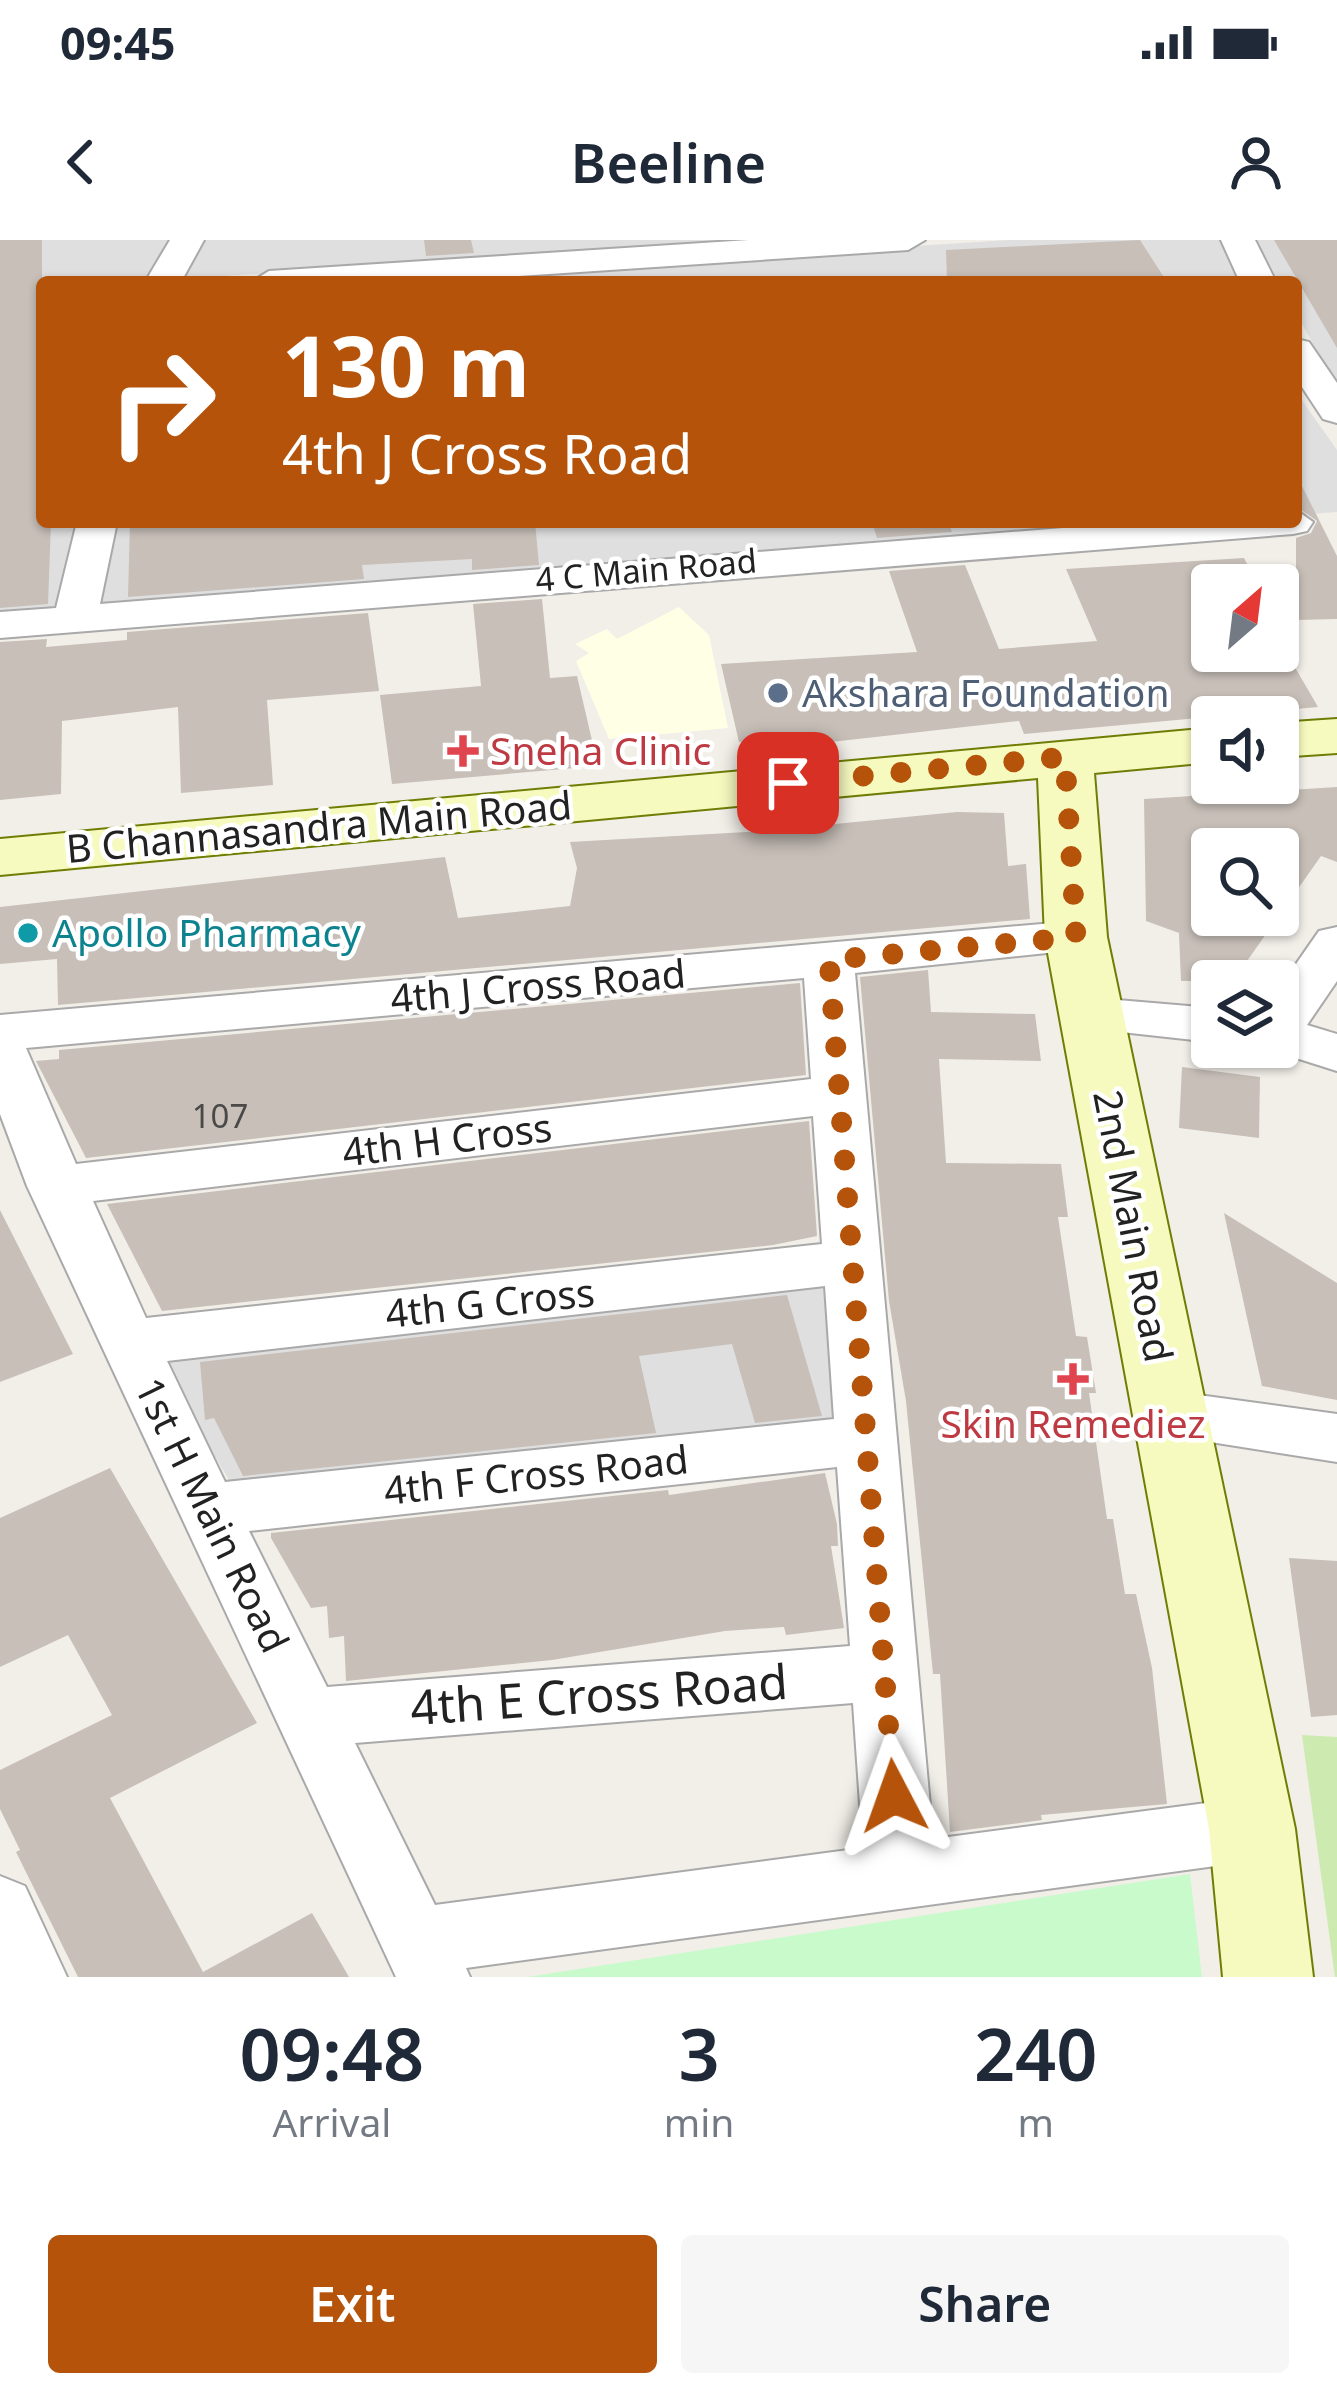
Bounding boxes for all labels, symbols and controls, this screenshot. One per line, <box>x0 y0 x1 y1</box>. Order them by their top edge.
text: 09:45 <box>60 12 176 73</box>
text: Beeline <box>571 125 766 199</box>
icon: back <box>48 129 114 195</box>
icon: person <box>1223 129 1289 195</box>
text: 130 m <box>282 307 530 422</box>
icon: right <box>84 324 240 480</box>
text: 4th J Cross Road <box>282 416 692 490</box>
street label: 4 C Main Road <box>533 537 759 602</box>
north arrow <box>1191 564 1299 672</box>
map controls <box>1191 564 1299 1068</box>
place label: Akshara Foundation <box>802 665 1170 718</box>
marker: Akshara Foundation <box>765 680 791 706</box>
button: sound <box>1191 696 1299 804</box>
place label: Sneha Clinic <box>490 723 711 776</box>
pin <box>737 732 839 834</box>
marker: Sneha Clinic <box>447 735 479 767</box>
icon: arrive <box>755 750 821 816</box>
street label: B Channasandra Main Road <box>64 777 574 874</box>
button: search <box>1191 828 1299 936</box>
place label: Apollo Pharmacy <box>52 905 361 958</box>
marker: Apollo Pharmacy <box>15 920 41 946</box>
street label: 4th J Cross Road <box>388 945 688 1024</box>
button: layers <box>1191 960 1299 1068</box>
street label: 2nd Main Road <box>1082 1085 1187 1366</box>
house number: 107 <box>192 1093 248 1138</box>
street label: 4th H Cross <box>339 1099 555 1178</box>
street label: 4th G Cross <box>383 1264 597 1339</box>
marker: Skin Remediez <box>1057 1363 1089 1395</box>
street label: 1st H Main Road <box>124 1368 303 1661</box>
place label: Skin Remediez <box>940 1396 1206 1449</box>
street label: 4th F Cross Road <box>381 1431 691 1516</box>
street label: 4th E Cross Road <box>408 1648 790 1739</box>
position arrow <box>831 1733 957 1859</box>
text: 09:48 <box>240 2004 424 2102</box>
text: 3 <box>678 2004 720 2102</box>
text: 240 <box>974 2004 1097 2102</box>
text: Arrival <box>272 2095 391 2148</box>
text: min <box>664 2095 734 2148</box>
text: m <box>1017 2095 1054 2148</box>
button: Exit <box>48 2235 657 2373</box>
button: Share <box>681 2235 1289 2373</box>

